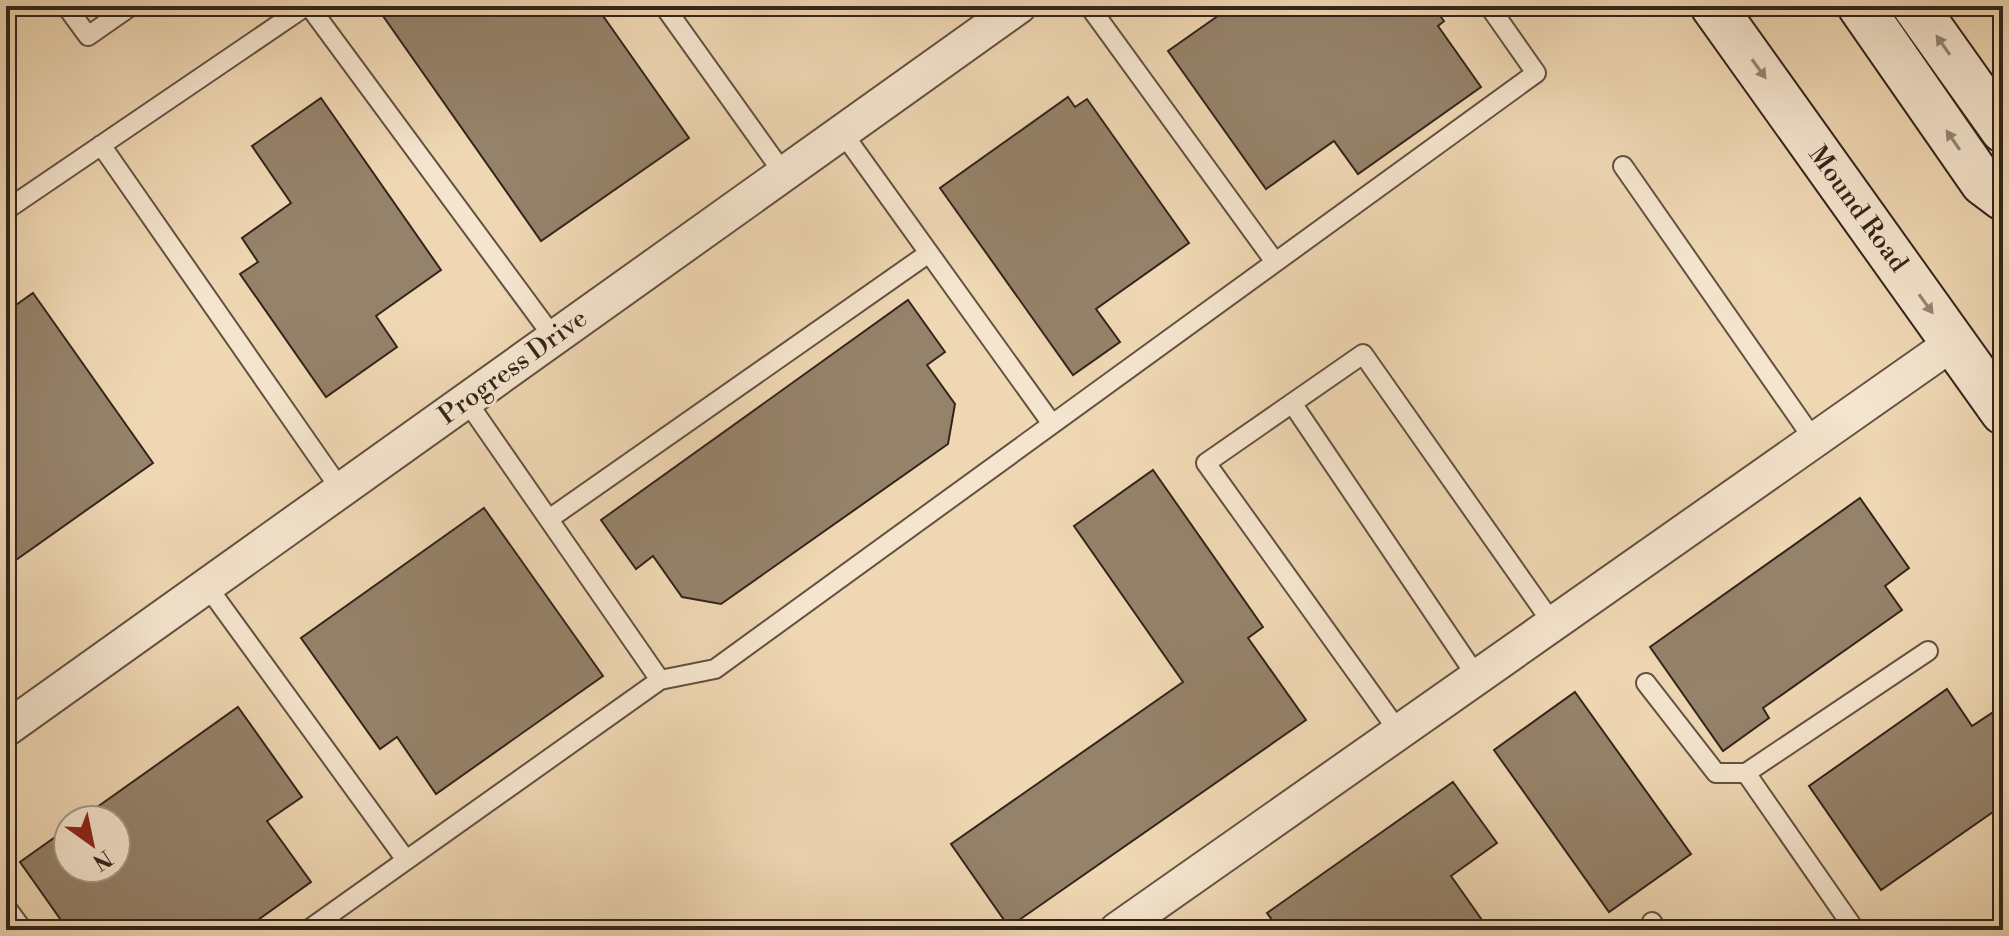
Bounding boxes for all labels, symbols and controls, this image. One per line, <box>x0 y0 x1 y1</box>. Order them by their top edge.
one-way arrow <box>1936 35 1951 56</box>
one-way arrow <box>1750 59 1766 80</box>
one-way arrow <box>1946 129 1961 150</box>
street label: Mound Road <box>1801 140 1915 279</box>
one-way arrow <box>1918 293 1933 314</box>
street label: Progress Drive <box>432 302 594 432</box>
north arrow <box>52 804 132 884</box>
text: N <box>87 843 117 876</box>

